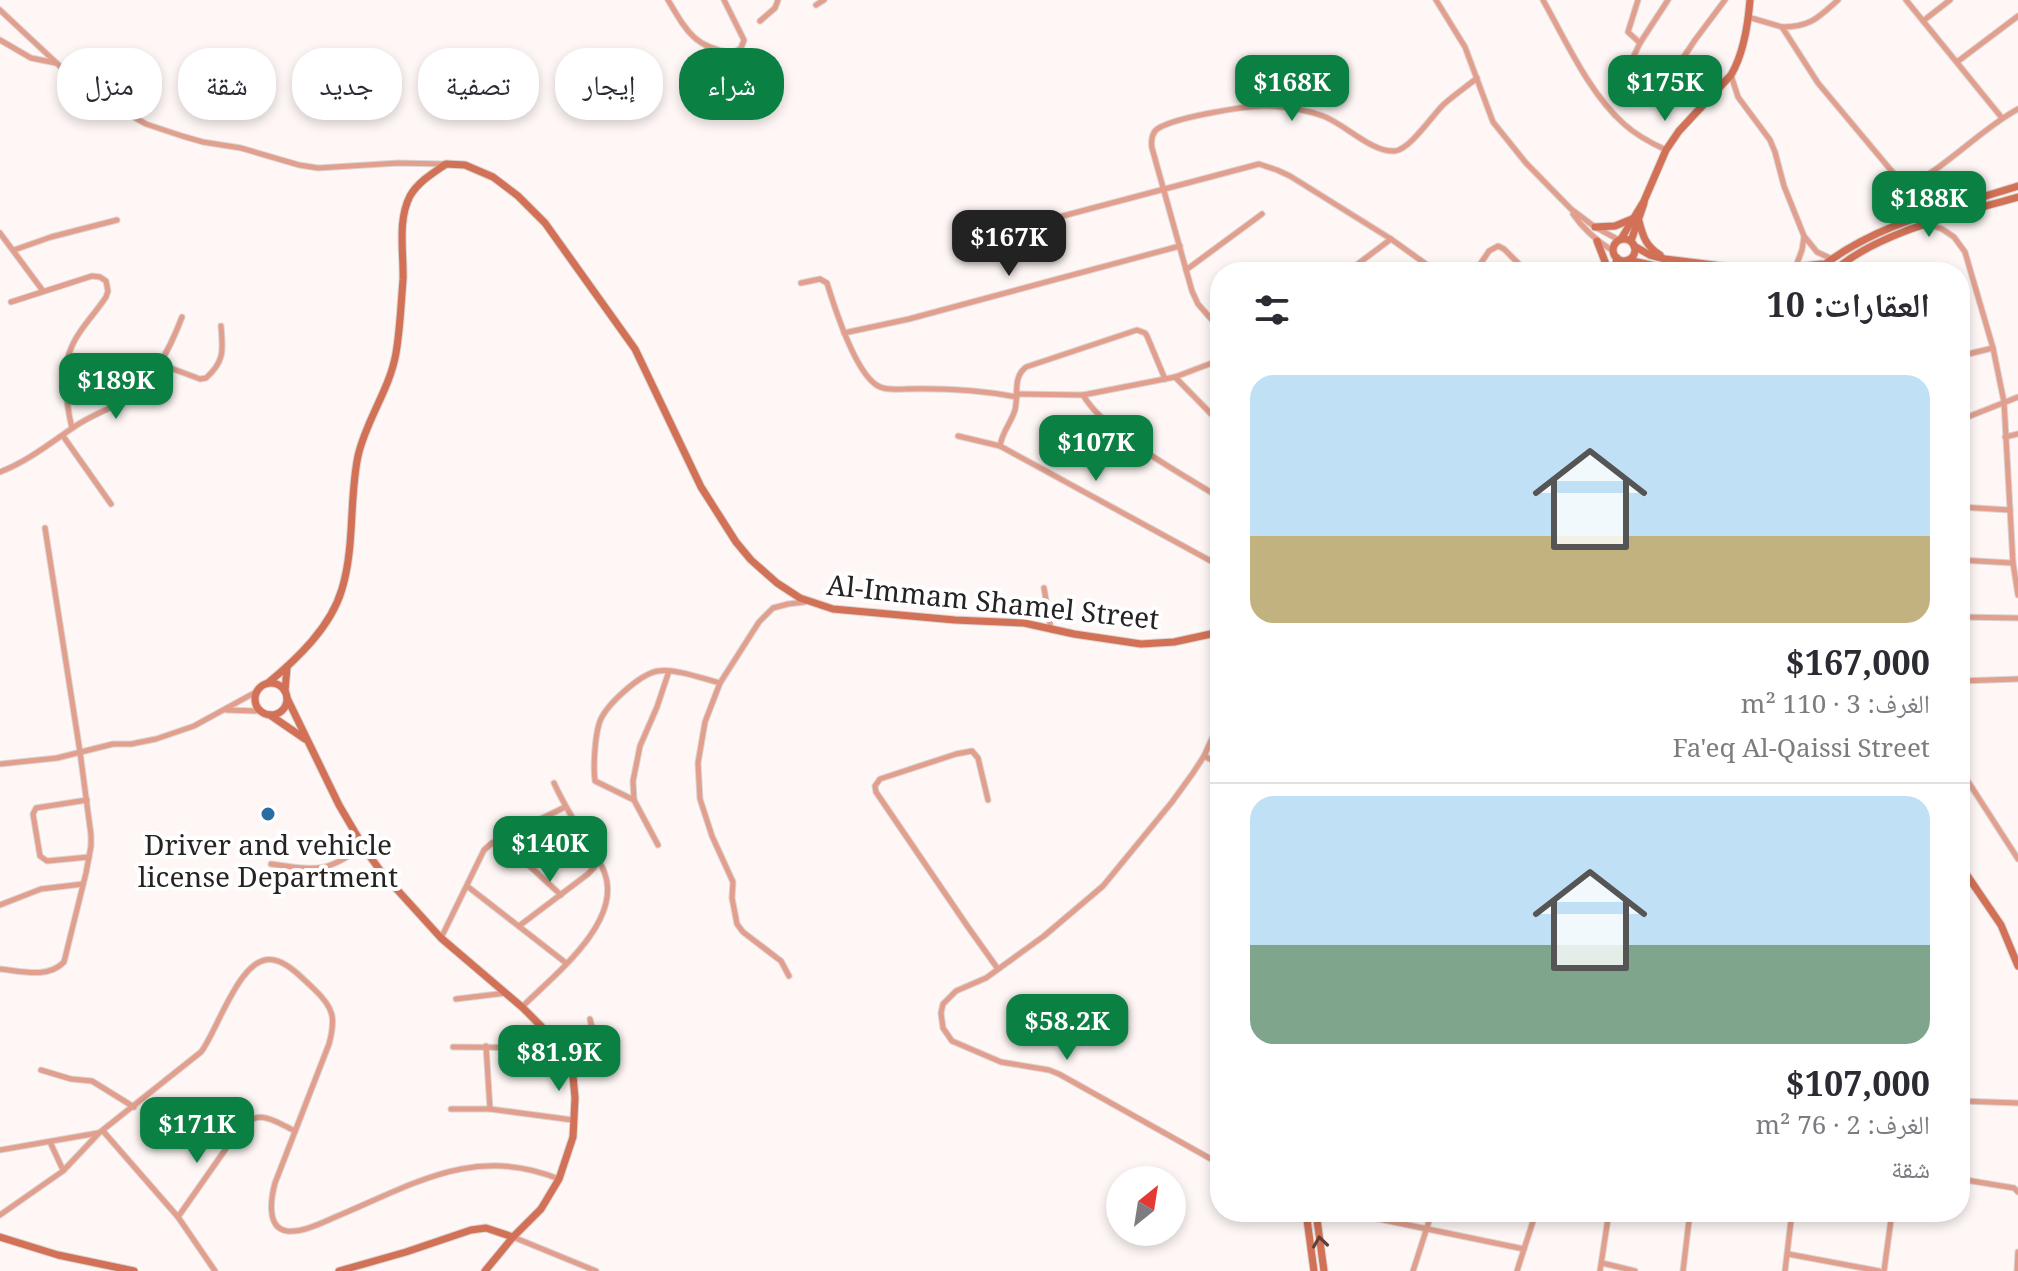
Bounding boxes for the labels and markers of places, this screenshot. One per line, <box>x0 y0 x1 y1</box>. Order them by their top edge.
pin: $168K <box>1236 55 1348 123</box>
pin: $175K <box>1609 55 1721 123</box>
pin: $188K <box>1873 171 1985 239</box>
pin: $167K <box>953 210 1065 278</box>
pin: $189K <box>60 353 172 421</box>
pin: $107K <box>1040 415 1152 483</box>
marker: Driver and vehicle license Department <box>259 805 277 823</box>
pin: $140K <box>494 816 606 884</box>
place label: Driver and vehicle license Department <box>138 825 398 895</box>
pin: $58.2K <box>1002 994 1132 1062</box>
pin: $81.9K <box>494 1025 624 1093</box>
pin: $171K <box>141 1097 253 1165</box>

